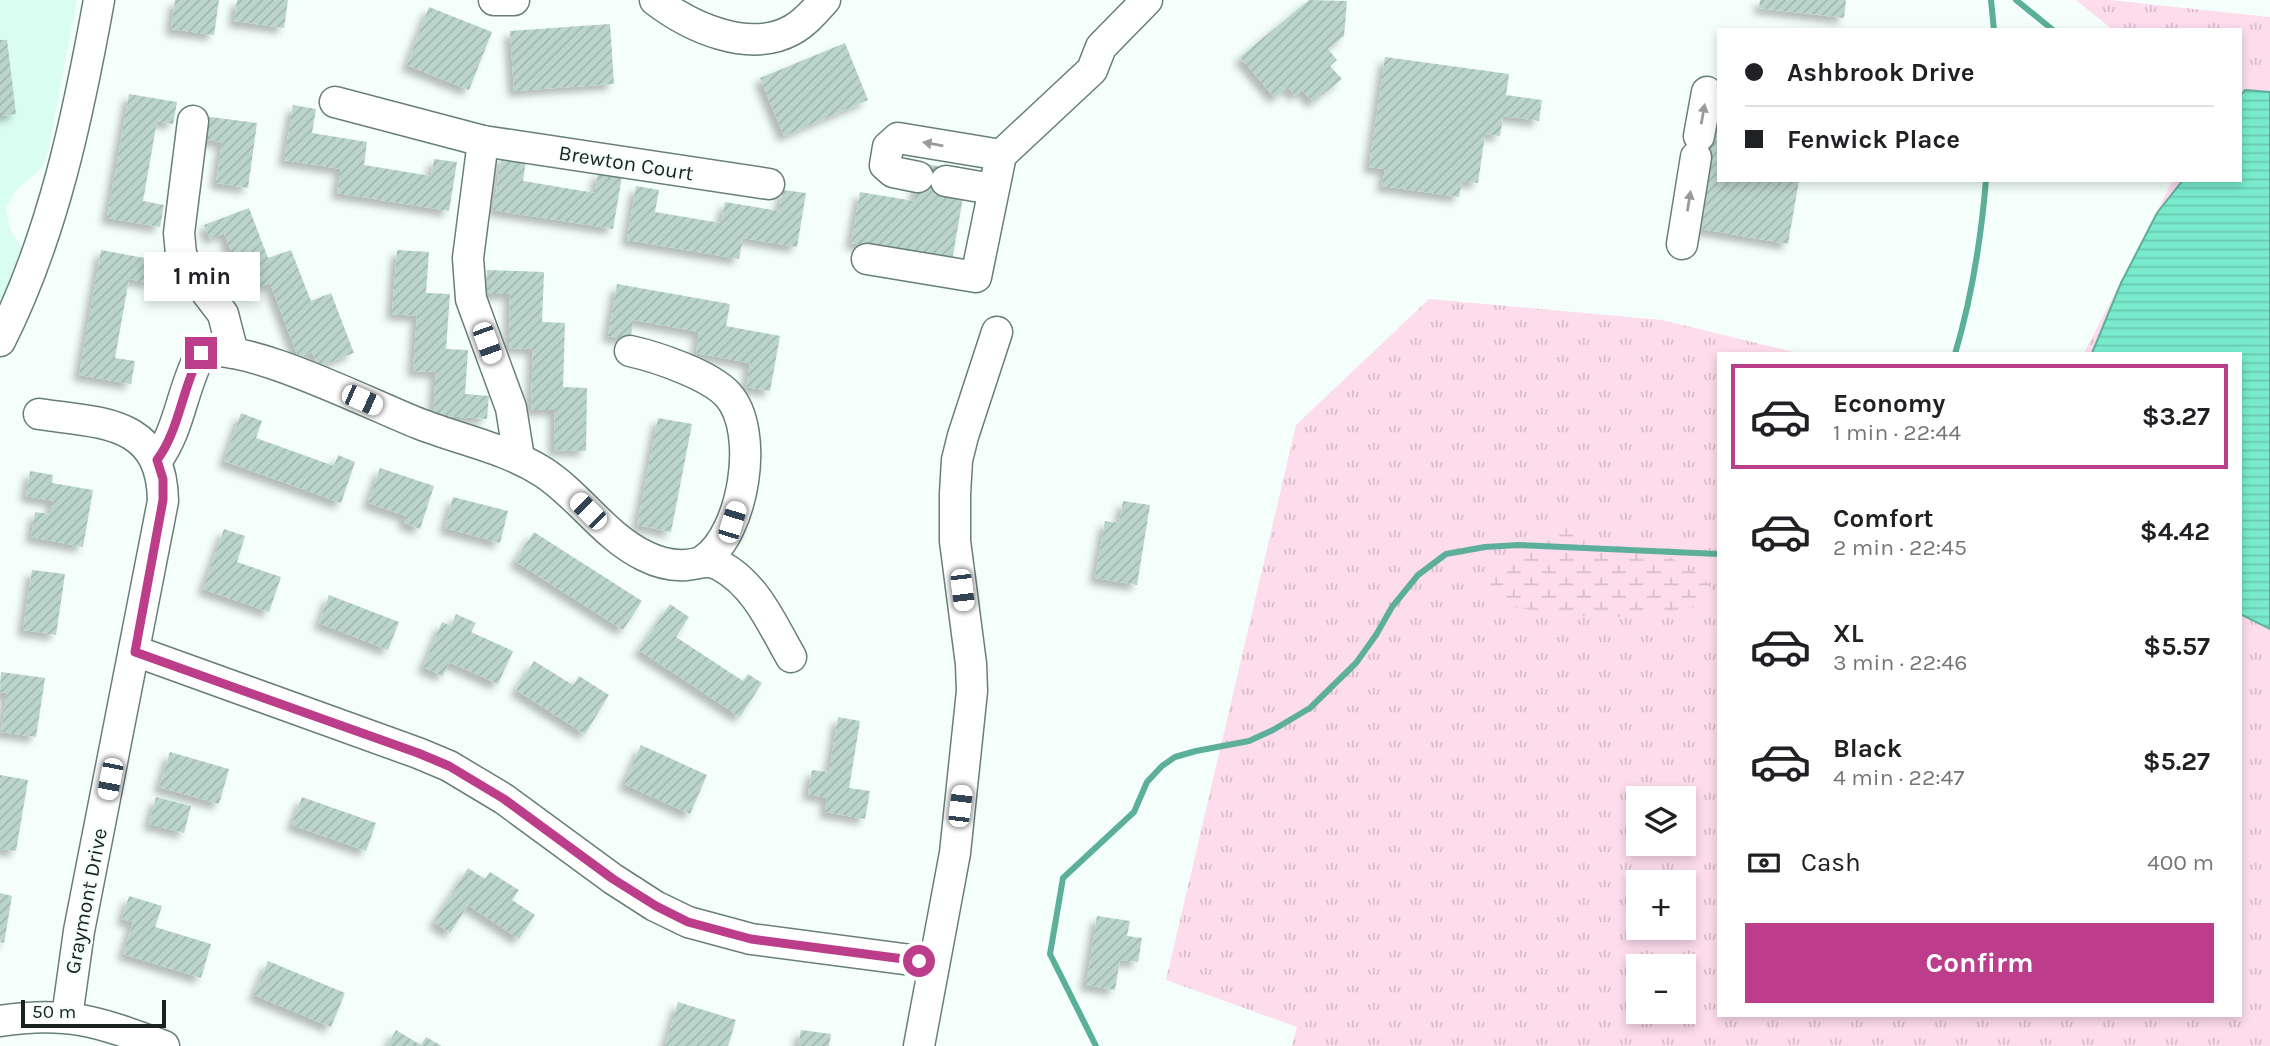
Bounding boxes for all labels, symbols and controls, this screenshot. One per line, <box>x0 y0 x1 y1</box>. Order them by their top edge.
text: Ashbrook Drive <box>1787 57 1975 88</box>
one-way arrow <box>1698 103 1709 125</box>
text: Fenwick Place <box>1787 124 1960 155</box>
one-way arrow <box>922 138 944 149</box>
street label: Brewton Court <box>557 140 695 186</box>
one-way arrow <box>1684 190 1695 212</box>
callout: 1 min <box>143 252 259 300</box>
text: 1 min <box>173 263 231 290</box>
car <box>470 320 505 366</box>
route end <box>185 337 217 369</box>
car <box>339 382 386 418</box>
icon: car <box>1749 385 1812 448</box>
text: Economy <box>1833 388 1945 419</box>
text: $3.27 <box>2142 401 2210 432</box>
text: 1 min · 22:44 <box>1833 419 1961 446</box>
car <box>566 489 611 533</box>
car <box>716 499 749 545</box>
icon: car <box>1749 500 1812 563</box>
text: Comfort <box>1833 503 1934 534</box>
text: $4.42 <box>2140 516 2210 547</box>
text: 2 min · 22:45 <box>1833 534 1967 561</box>
car <box>950 568 975 612</box>
icon: car <box>1749 615 1812 678</box>
text: XL <box>1833 618 1864 649</box>
text: $5.57 <box>2143 631 2210 662</box>
text: 3 min · 22:46 <box>1833 649 1967 676</box>
icon: car <box>1749 730 1812 793</box>
text: Black <box>1833 733 1902 764</box>
text: $5.27 <box>2143 746 2210 777</box>
car <box>96 756 125 802</box>
text: 4 min · 22:47 <box>1833 764 1964 791</box>
car <box>948 784 973 828</box>
map controls <box>1626 786 1696 1024</box>
button: layers <box>1626 786 1696 856</box>
street label: Graymont Drive <box>60 826 112 976</box>
icon: cash <box>1745 844 1783 882</box>
text: Cash <box>1801 847 1861 878</box>
text: 400 m <box>2147 849 2214 876</box>
button: + <box>1626 870 1696 940</box>
button: Confirm <box>1745 923 2214 1003</box>
route start <box>903 945 935 977</box>
button: − <box>1626 954 1696 1024</box>
scale bar <box>21 997 166 1029</box>
text: 50 m <box>32 1001 76 1023</box>

